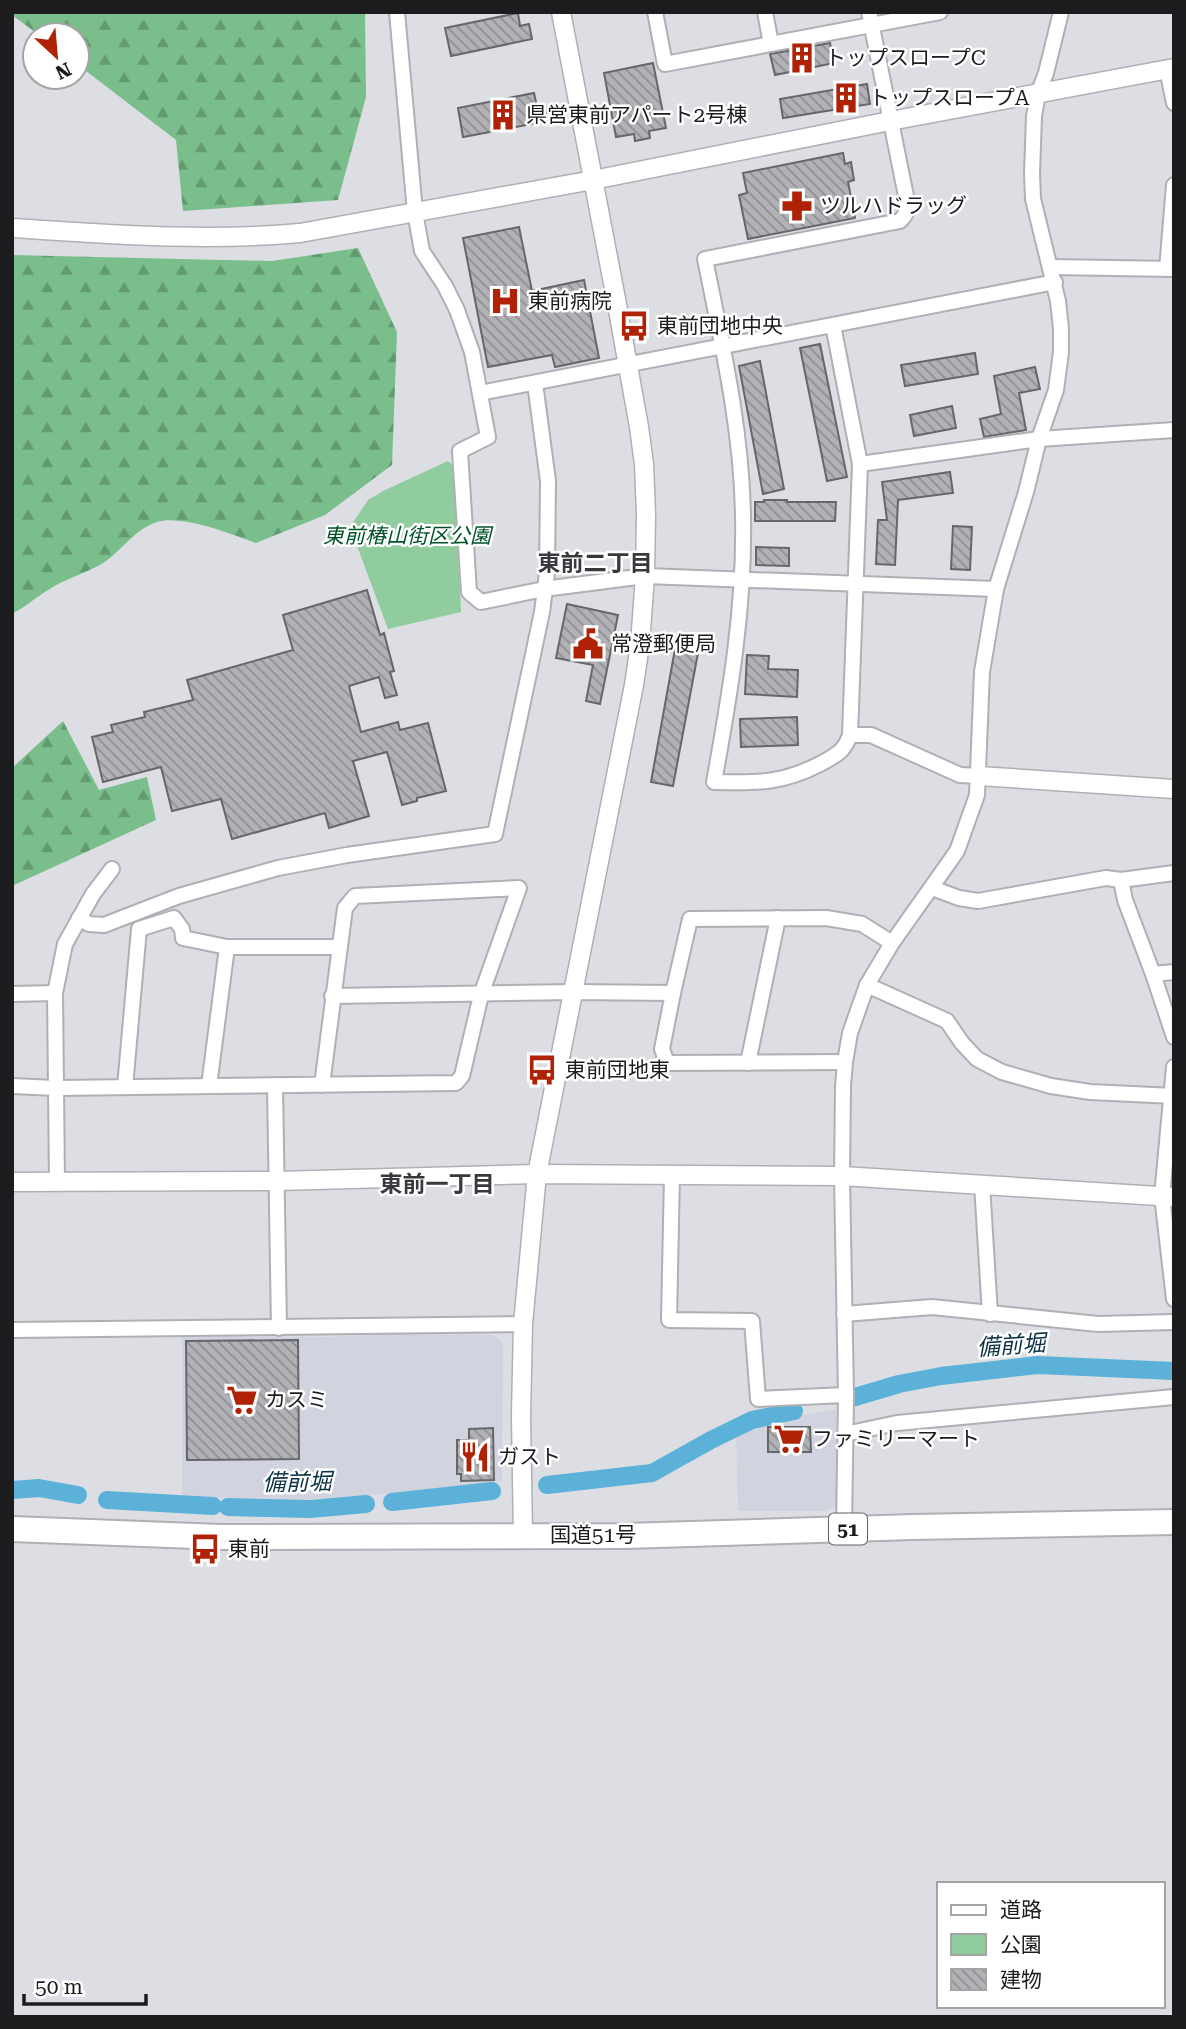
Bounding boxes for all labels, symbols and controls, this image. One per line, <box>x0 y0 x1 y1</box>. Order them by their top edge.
north arrow <box>21 21 91 91</box>
building icon: トップスロープC <box>785 41 819 75</box>
place label: トップスロープC <box>825 46 986 70</box>
text: N <box>51 57 75 85</box>
building icon: トップスロープA <box>829 81 863 115</box>
place label: トップスロープA <box>869 86 1030 110</box>
building icon: 県営東前アパート2号棟 <box>486 98 520 132</box>
place label: 県営東前アパート2号棟 <box>526 103 747 127</box>
pharmacy icon: ツルハドラッグ <box>780 189 814 223</box>
place label: ツルハドラッグ <box>820 194 967 218</box>
hospital icon: 東前病院 <box>488 284 522 318</box>
place label: 東前病院 <box>528 289 612 313</box>
bus stop icon: 東前団地中央 <box>617 309 651 343</box>
place label: 東前団地中央 <box>657 314 783 338</box>
park label: 東前椿山街区公園 <box>323 524 494 548</box>
district label: 東前二丁目 <box>538 550 653 577</box>
public building icon: 常澄郵便局 <box>571 627 605 661</box>
place label: 常澄郵便局 <box>611 632 716 656</box>
bus stop icon: 東前団地東 <box>525 1053 559 1087</box>
place label: 東前団地東 <box>565 1058 670 1082</box>
district label: 東前一丁目 <box>380 1171 495 1198</box>
water label: 備前堀 <box>976 1329 1049 1361</box>
supermarket icon: カスミ <box>225 1383 259 1417</box>
place label: カスミ <box>265 1388 328 1412</box>
supermarket icon: ファミリーマート <box>772 1422 806 1456</box>
place label: ファミリーマート <box>812 1427 980 1451</box>
restaurant icon: ガスト <box>458 1440 492 1474</box>
place label: ガスト <box>498 1445 561 1469</box>
water label: 備前堀 <box>262 1468 335 1497</box>
road number: 51 <box>829 1513 867 1544</box>
street label: 国道51号 <box>550 1523 636 1547</box>
bus stop icon: 東前 <box>188 1532 222 1566</box>
place label: 東前 <box>228 1537 270 1561</box>
legend <box>937 1882 1165 2008</box>
text: 道路 <box>1000 1898 1042 1922</box>
text: 公園 <box>1000 1933 1042 1957</box>
scale bar <box>24 1962 147 2006</box>
text: 建物 <box>1000 1968 1042 1992</box>
text: 50 m <box>35 1975 83 1999</box>

